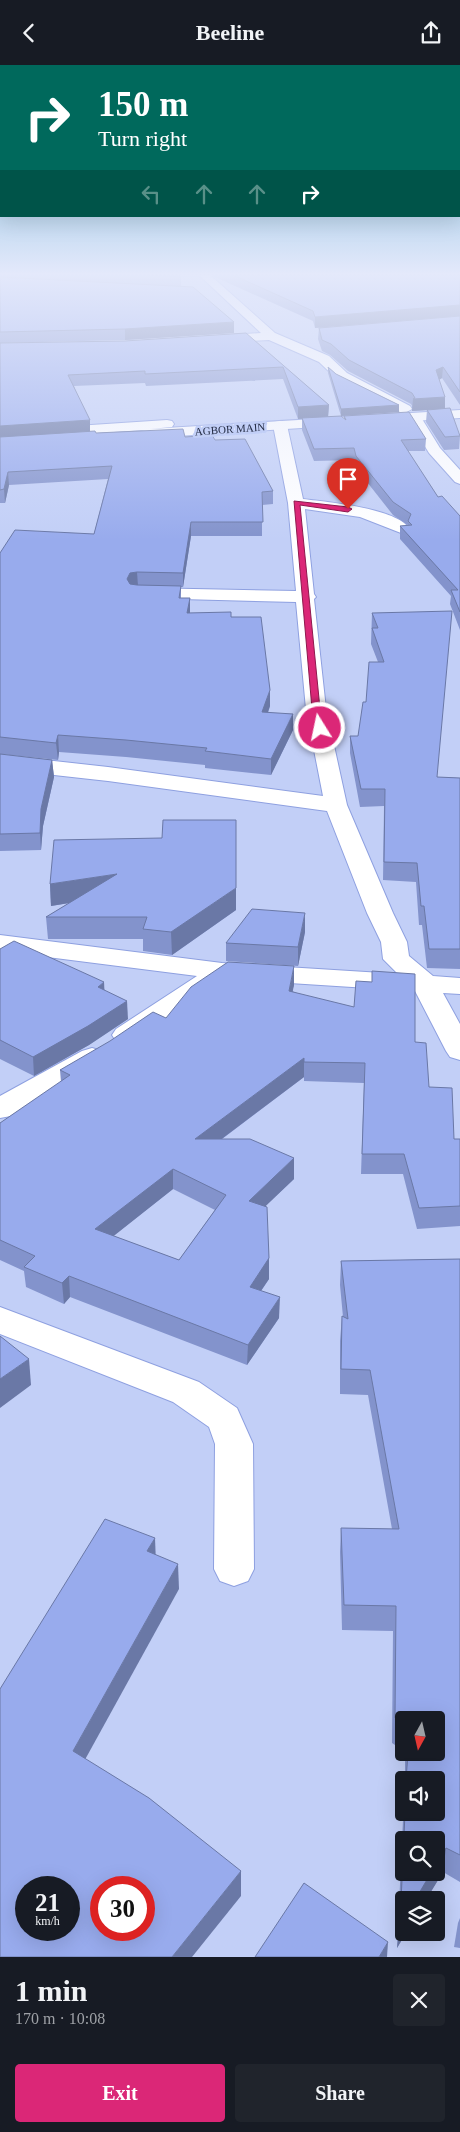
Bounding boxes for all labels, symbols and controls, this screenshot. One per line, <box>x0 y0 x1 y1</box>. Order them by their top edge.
icon: back <box>15 19 43 47</box>
icon: share <box>417 19 445 47</box>
text: Beeline <box>196 20 264 45</box>
icon: right <box>15 85 80 150</box>
text: 150 m <box>98 85 188 124</box>
text: Turn right <box>98 126 187 151</box>
icon: left <box>137 180 165 208</box>
icon: ahead <box>190 180 218 208</box>
icon: ahead <box>243 180 271 208</box>
icon: right <box>296 180 324 208</box>
street label: AGBOR MAIN <box>194 421 266 437</box>
pin <box>327 458 369 509</box>
icon: arrive <box>334 465 362 493</box>
position arrow <box>293 701 345 753</box>
north arrow <box>395 1711 445 1761</box>
map controls <box>395 1711 445 1941</box>
button: sound <box>395 1771 445 1821</box>
button: search <box>395 1831 445 1881</box>
speed limit sign: 30 <box>90 1876 155 1941</box>
text: 21 <box>35 1889 60 1916</box>
button: layers <box>395 1891 445 1941</box>
text: km/h <box>35 1914 60 1928</box>
text: 1 min <box>15 1974 88 2007</box>
button: close <box>393 1974 445 2026</box>
text: 170 m · 10:08 <box>15 2010 105 2027</box>
button: Exit <box>15 2064 225 2122</box>
button: Share <box>235 2064 445 2122</box>

